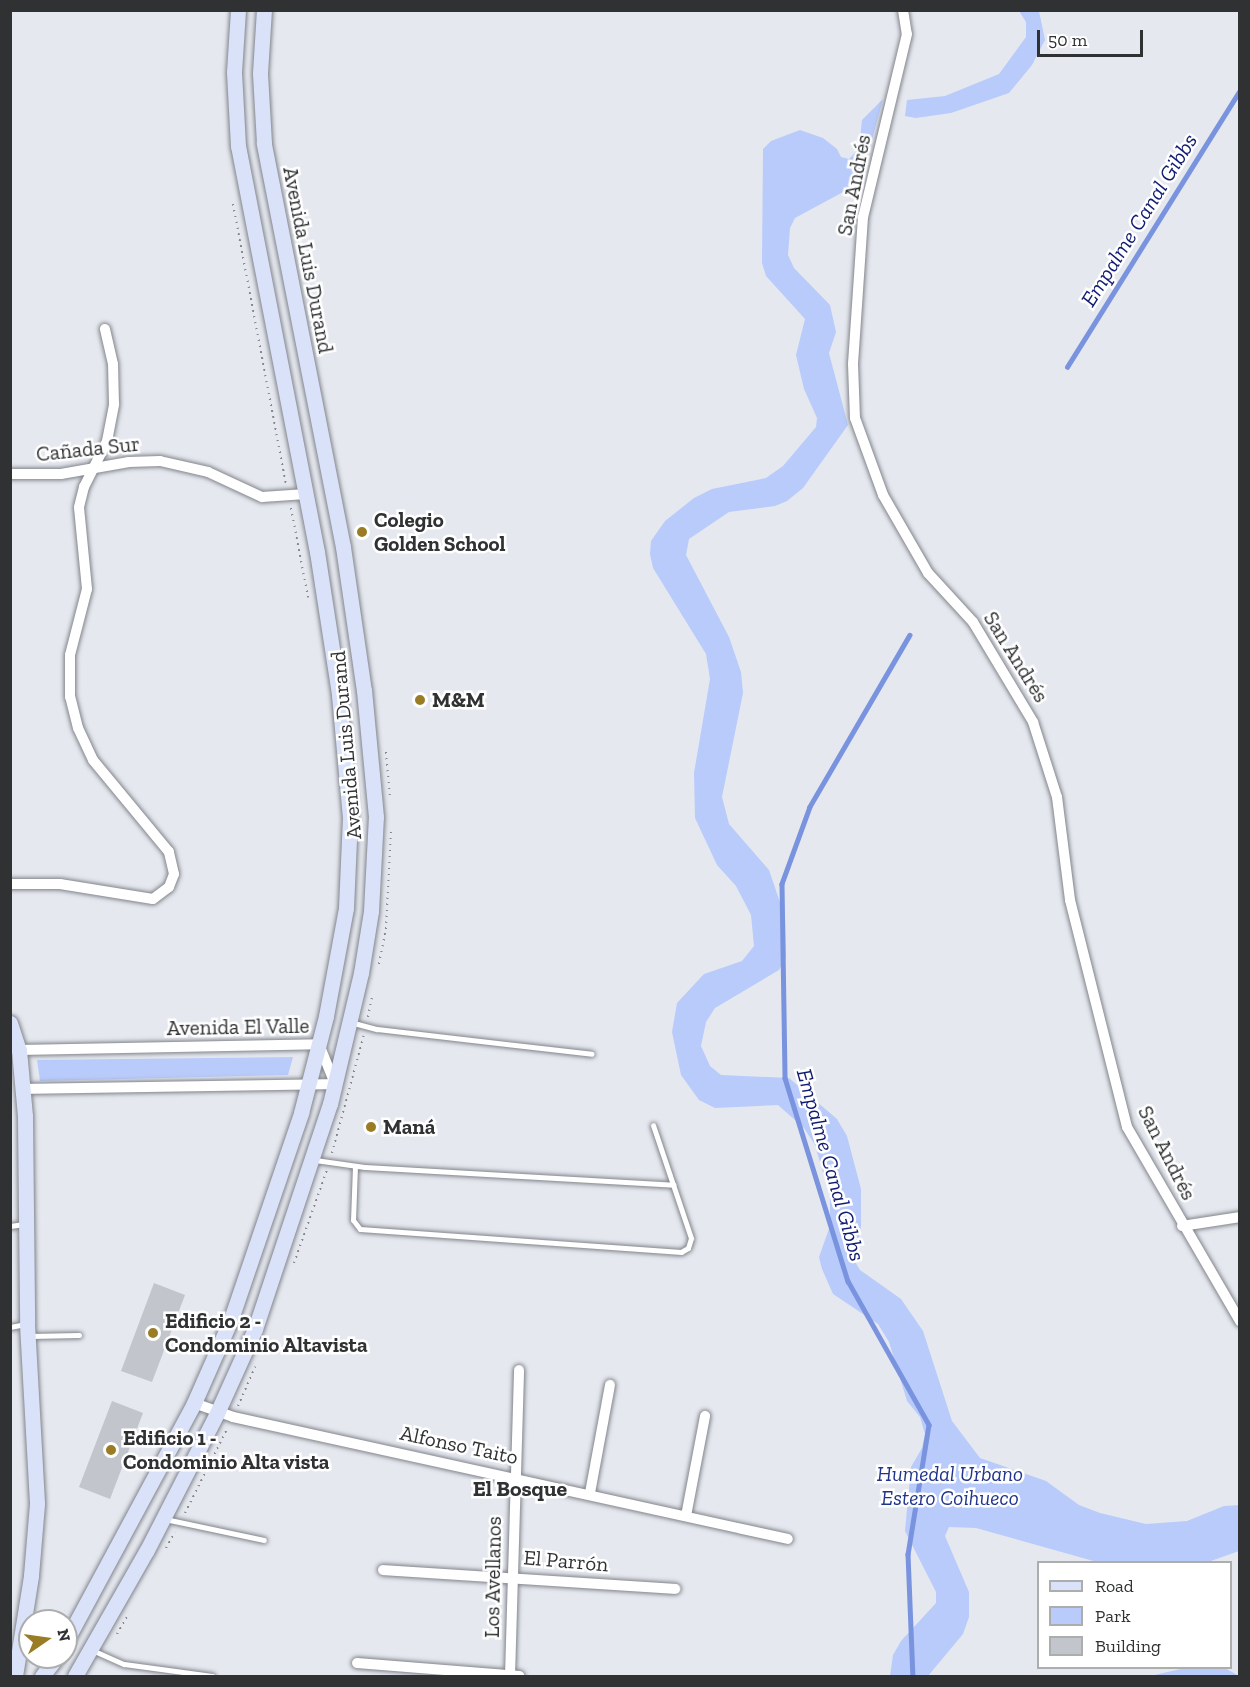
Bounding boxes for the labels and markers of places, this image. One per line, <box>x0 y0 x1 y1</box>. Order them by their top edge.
place label: Colegio Golden School <box>374 507 506 557</box>
marker: Colegio Golden School <box>355 525 369 539</box>
place label: M&M <box>432 687 485 713</box>
marker: M&M <box>413 693 427 707</box>
place label: Maná <box>383 1114 435 1140</box>
marker: Maná <box>364 1120 378 1134</box>
place label: Edificio 2 - Condominio Altavista <box>165 1308 368 1358</box>
marker: Edificio 2 - Condominio Altavista <box>146 1326 160 1340</box>
place label: Edificio 1 - Condominio Alta vista <box>123 1425 331 1475</box>
marker: Edificio 1 - Condominio Alta vista <box>104 1443 118 1457</box>

